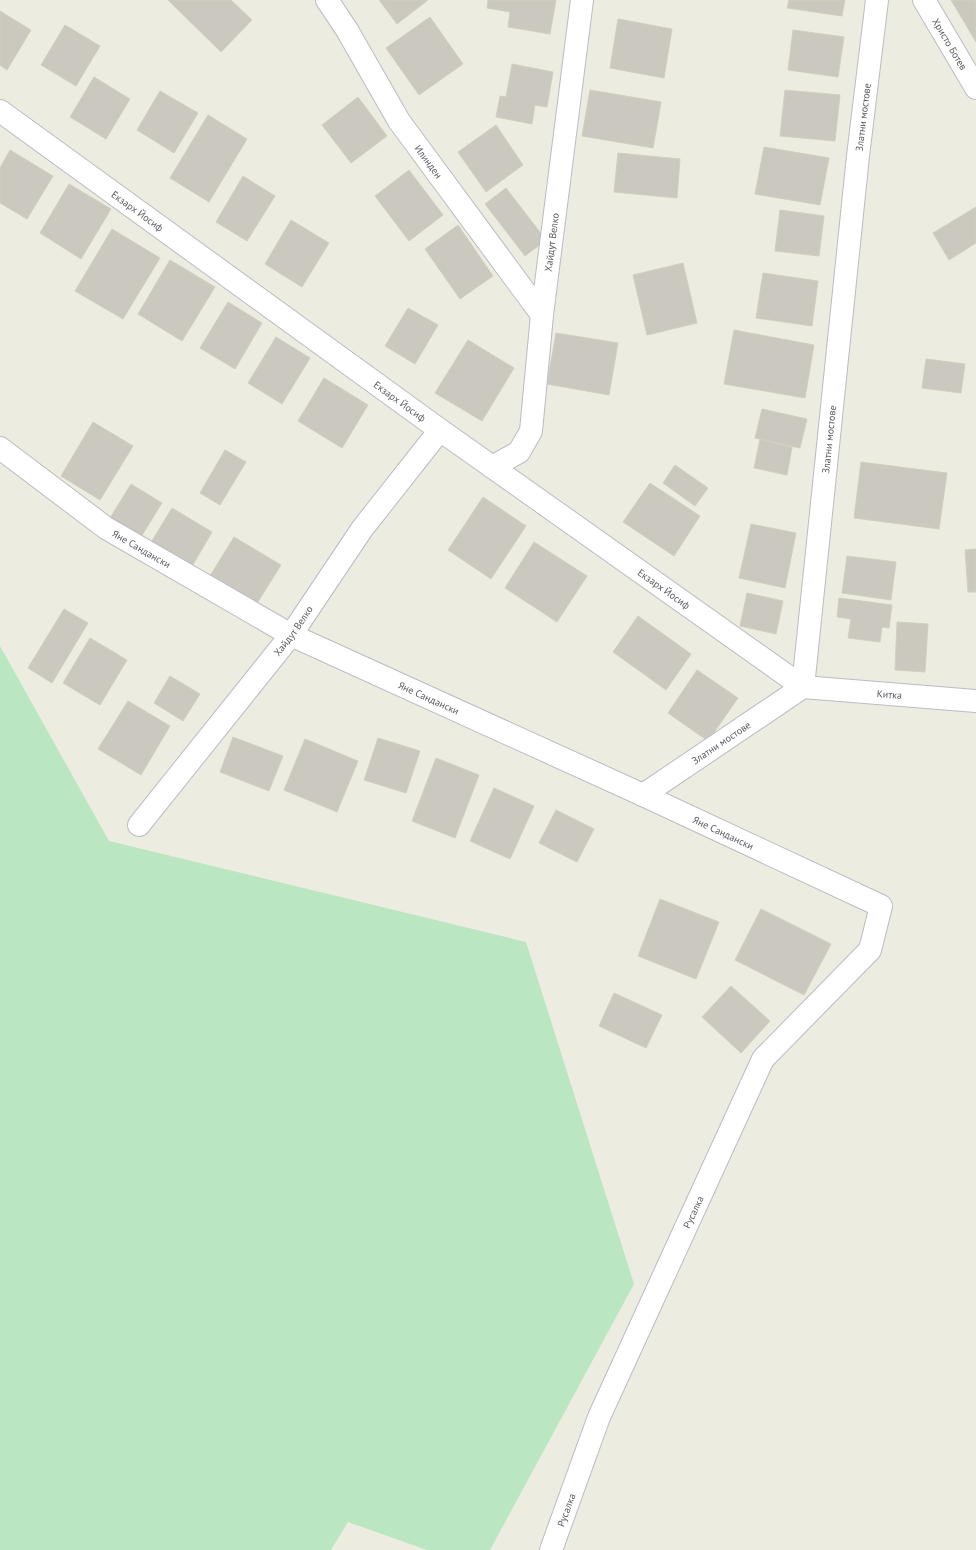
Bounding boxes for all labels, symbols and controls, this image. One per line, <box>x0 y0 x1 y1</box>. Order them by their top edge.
street label: Христо Ботев <box>929 16 970 72</box>
street label: Златни мостове <box>853 82 874 152</box>
street label: Илинден <box>412 142 445 181</box>
street label: Екзарх Йосиф <box>109 188 166 235</box>
street label: Хайдут Велко <box>542 212 562 272</box>
street label: Екзарх Йосиф <box>371 378 428 425</box>
street label: Златни мостове <box>819 405 839 474</box>
street label: Яне Сандански <box>110 527 173 571</box>
street label: Екзарх Йосиф <box>635 566 693 612</box>
street label: Хайдут Велко <box>271 603 316 659</box>
street label: Яне Сандански <box>396 679 461 718</box>
street label: Китка <box>876 687 903 702</box>
street label: Златни мостове <box>689 718 753 767</box>
street label: Яне Сандански <box>691 813 756 853</box>
street label: Русалка <box>680 1194 707 1231</box>
street label: Русалка <box>554 1492 578 1529</box>

